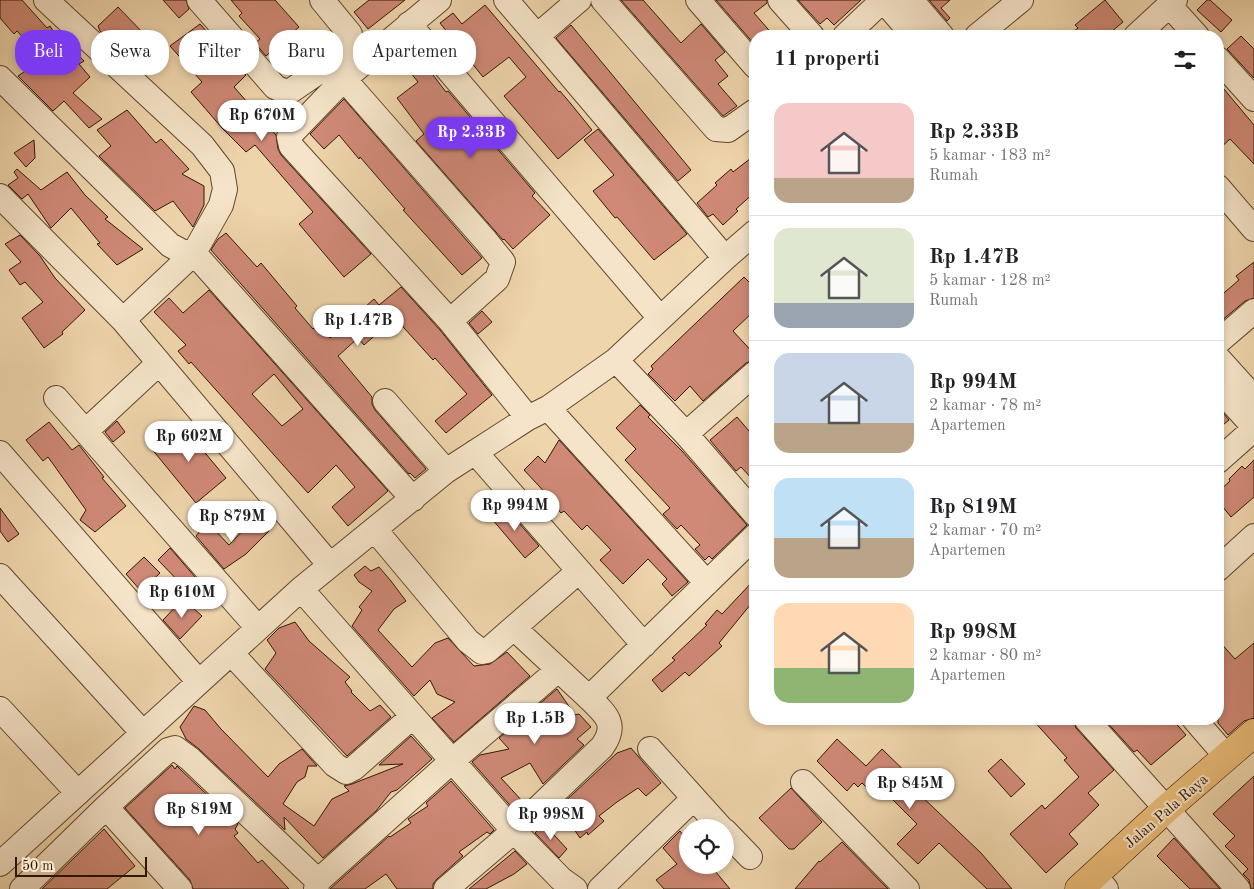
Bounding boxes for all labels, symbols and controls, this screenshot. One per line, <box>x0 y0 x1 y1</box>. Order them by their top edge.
chip: Beli <box>15 30 81 75</box>
chip: Sewa <box>91 30 169 75</box>
chip: Filter <box>179 30 259 75</box>
chip: Baru <box>269 30 343 75</box>
chip: Apartemen <box>353 30 476 75</box>
icon: filters <box>1171 46 1199 74</box>
text: 11 properti <box>774 49 880 70</box>
pin: Rp 670M <box>216 100 308 142</box>
text: Rp 670M <box>229 108 295 124</box>
pin: Rp 2.33B <box>419 116 523 159</box>
text: Rp 2.33B <box>929 122 1019 143</box>
icon: home <box>814 123 874 183</box>
text: Rp 2.33B <box>437 125 505 141</box>
text: 5 kamar · 183 m² <box>929 148 1051 164</box>
text: Rumah <box>929 168 978 184</box>
text: Rp 1.47B <box>929 247 1019 268</box>
icon: home <box>814 248 874 308</box>
text: 5 kamar · 128 m² <box>929 273 1051 289</box>
text: Rumah <box>929 293 978 309</box>
pin: Rp 1.47B <box>306 304 410 347</box>
text: Rp 1.47B <box>324 313 392 329</box>
text: Rp 994M <box>929 372 1017 393</box>
icon: home <box>814 373 874 433</box>
text: 2 kamar · 78 m² <box>929 398 1041 414</box>
text: Apartemen <box>929 418 1006 434</box>
pin: Rp 602M <box>143 420 235 463</box>
text: Rp 602M <box>156 429 222 445</box>
pin: Rp 994M <box>469 490 561 532</box>
text: Rp 819M <box>929 497 1017 518</box>
text: Rp 994M <box>482 498 548 514</box>
icon: home <box>814 498 874 558</box>
pin: Rp 879M <box>186 500 278 543</box>
text: Rp 879M <box>199 509 265 525</box>
text: 2 kamar · 70 m² <box>929 523 1041 539</box>
text: Apartemen <box>929 543 1006 559</box>
pin: Rp 610M <box>136 576 228 619</box>
text: Rp 610M <box>149 585 215 601</box>
text: Rp 998M <box>929 622 1017 643</box>
icon: home <box>814 623 874 683</box>
text: 2 kamar · 80 m² <box>929 648 1041 664</box>
text: Apartemen <box>929 668 1006 684</box>
pin: Rp 1.5B <box>489 702 581 745</box>
text: Rp 1.5B <box>505 711 565 727</box>
pin: Rp 845M <box>864 768 956 810</box>
street label: Jalan Pala Raya <box>1123 772 1212 852</box>
text: Rp 845M <box>877 776 943 792</box>
pin: Rp 819M <box>153 794 245 836</box>
pin: Rp 998M <box>505 798 597 841</box>
text: Rp 819M <box>166 802 232 818</box>
text: Rp 998M <box>518 807 584 823</box>
map controls <box>679 819 734 874</box>
button: locate <box>679 819 734 874</box>
scale bar <box>15 854 148 877</box>
text: 50 m <box>22 859 53 873</box>

